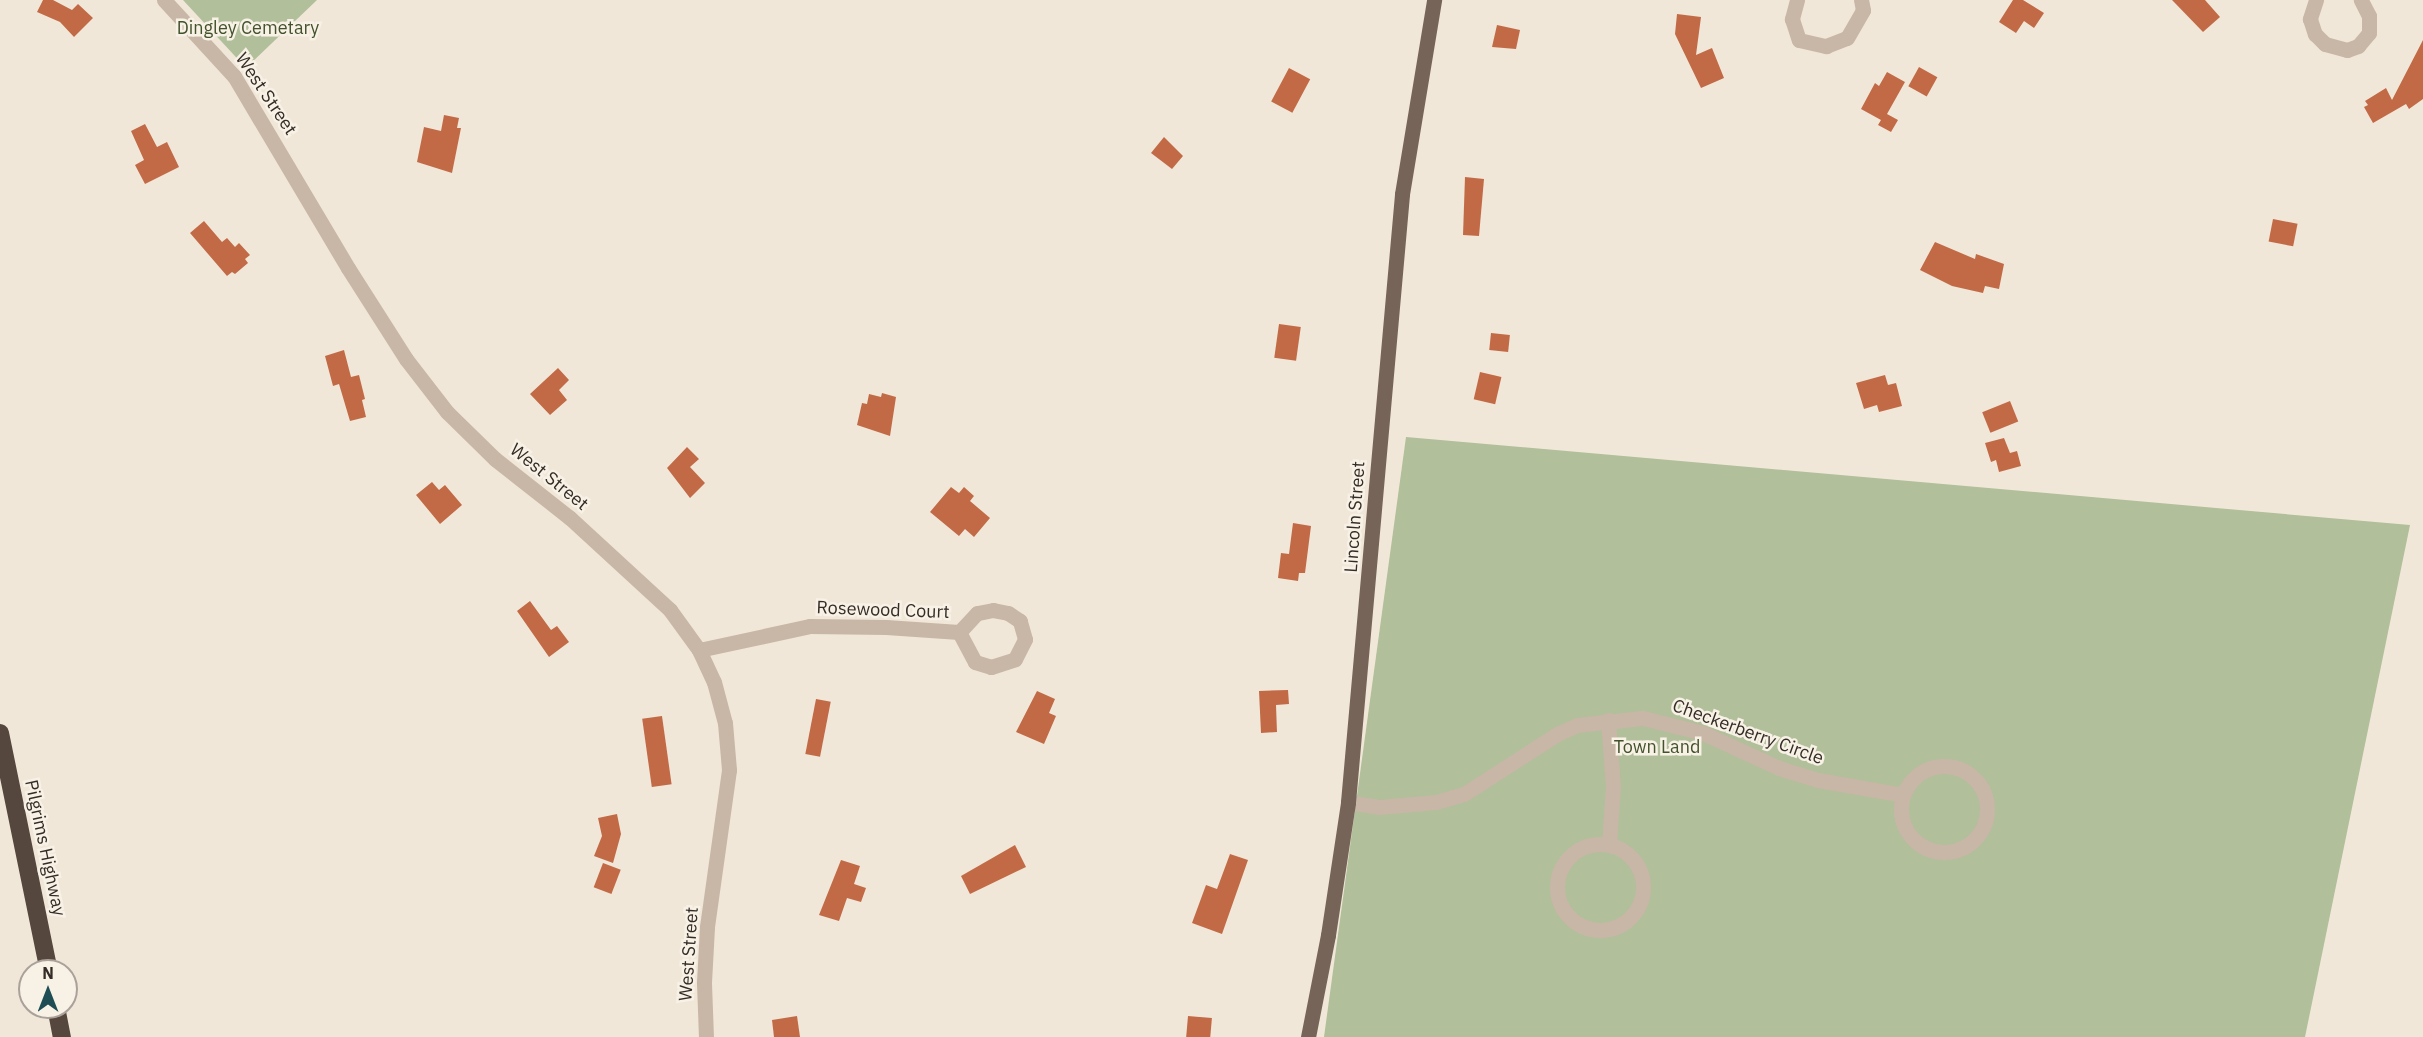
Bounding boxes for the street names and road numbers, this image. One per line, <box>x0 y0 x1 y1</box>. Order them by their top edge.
street label: West Street <box>231 49 301 139</box>
street label: West Street <box>506 439 592 515</box>
street label: Lincoln Street <box>1340 461 1370 573</box>
street label: Rosewood Court <box>816 597 950 623</box>
street label: Checkerberry Circle <box>1670 695 1826 769</box>
street label: Pilgrims Highway <box>20 778 70 918</box>
street label: West Street <box>675 906 703 1002</box>

